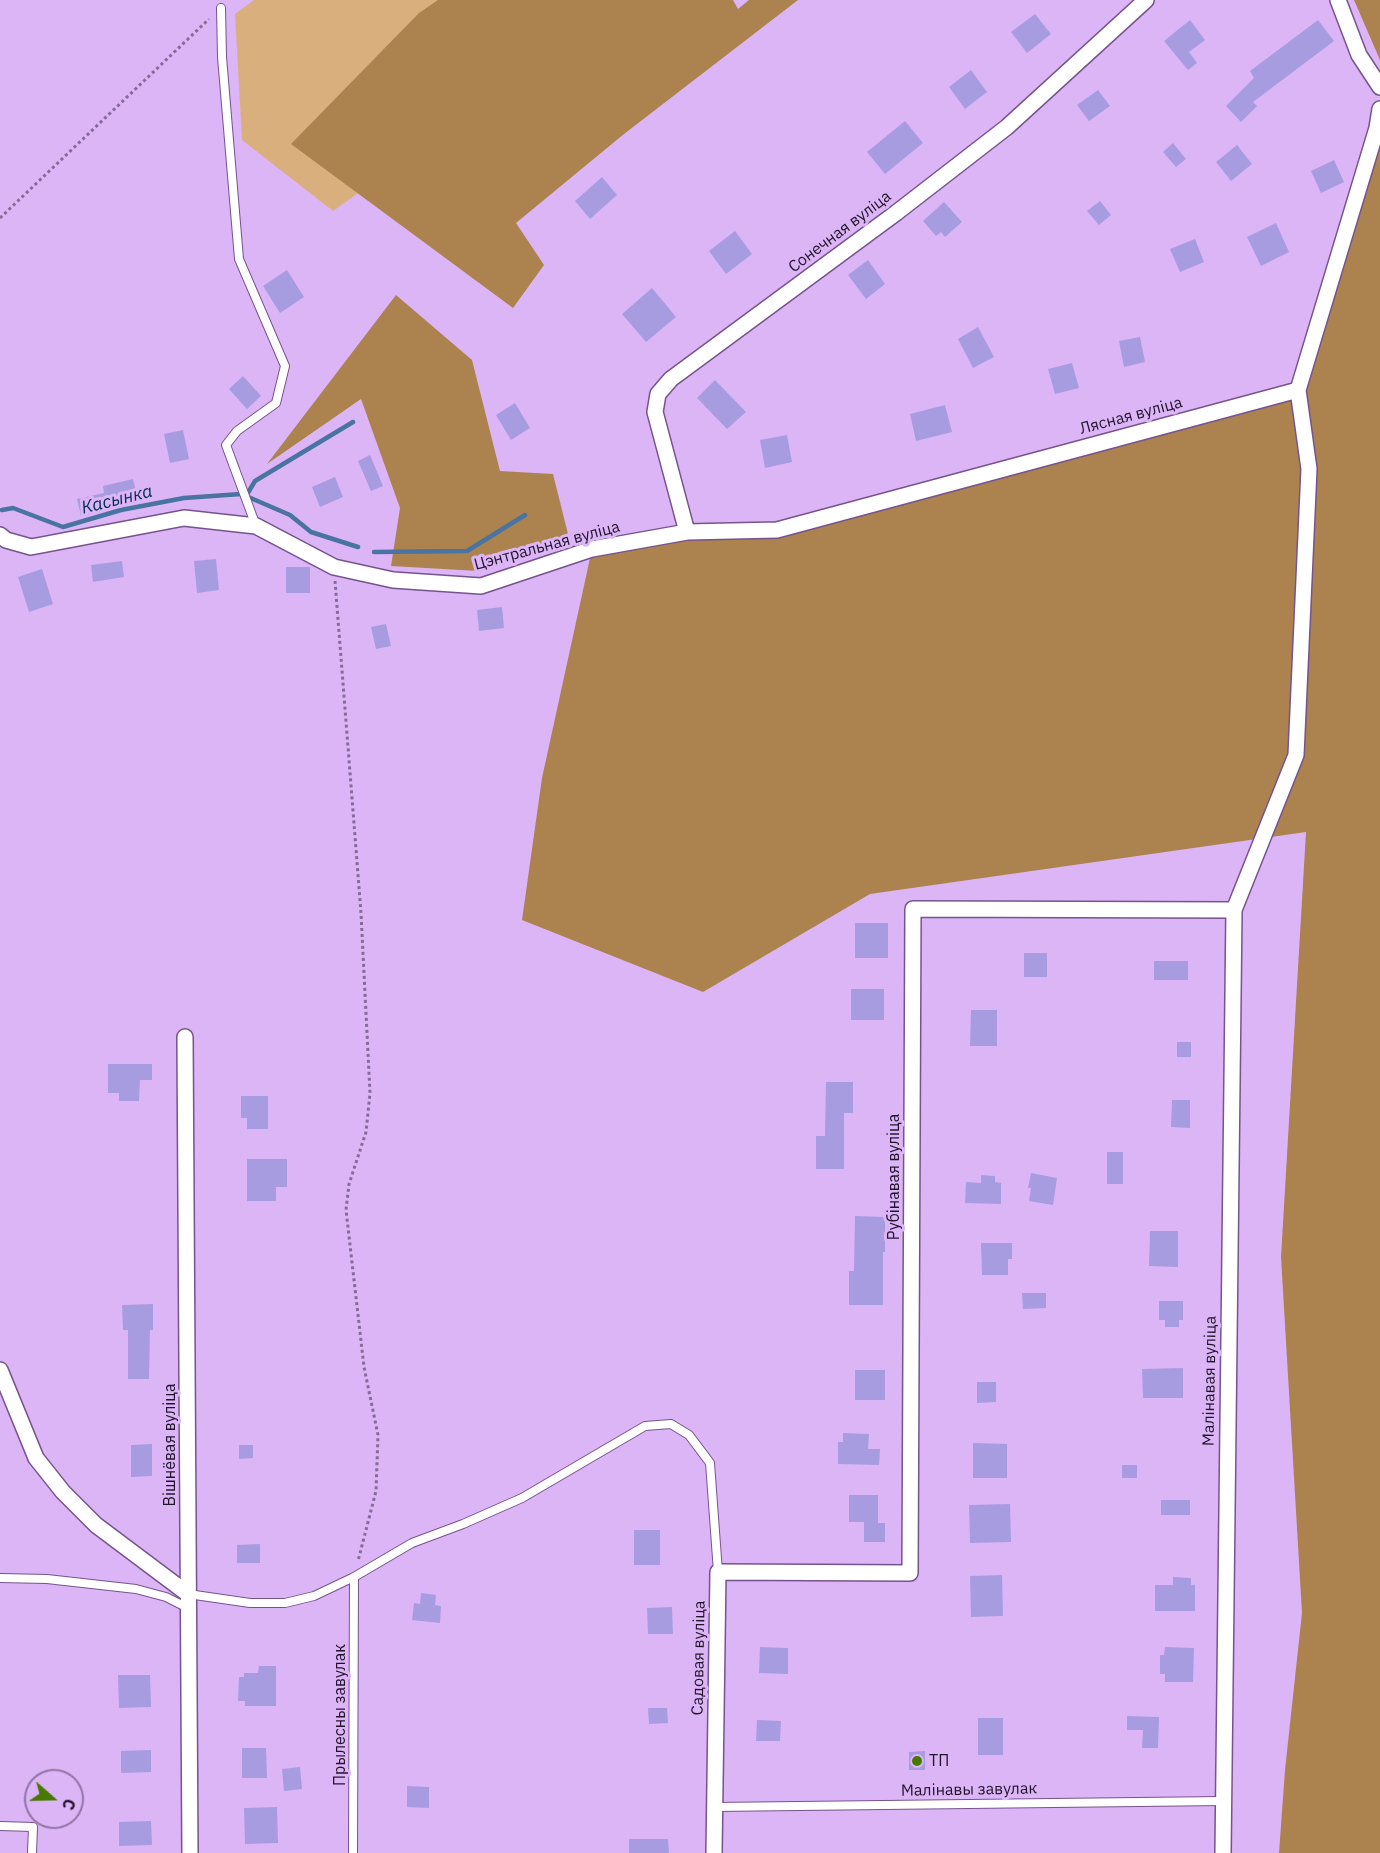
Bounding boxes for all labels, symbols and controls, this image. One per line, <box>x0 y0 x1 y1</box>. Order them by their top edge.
street label: Сонечная вуліца <box>785 187 895 277</box>
street label: Лясная вуліца <box>1078 393 1184 439</box>
water label: Касынка <box>79 481 155 519</box>
street label: Цэнтральная вуліца <box>472 517 622 575</box>
street label: Рубінавая вуліца <box>884 1114 904 1240</box>
street label: Малінавая вуліца <box>1199 1316 1221 1446</box>
street label: Вішнёвая вуліца <box>160 1384 180 1506</box>
street label: Садовая вуліца <box>688 1600 710 1716</box>
street label: Прылесны завулак <box>330 1644 350 1786</box>
place label: ТП <box>929 1751 949 1771</box>
marker: ТП <box>910 1754 924 1768</box>
north arrow <box>24 1769 84 1829</box>
street label: Малінавы завулак <box>901 1779 1037 1801</box>
text: С <box>58 1796 80 1813</box>

